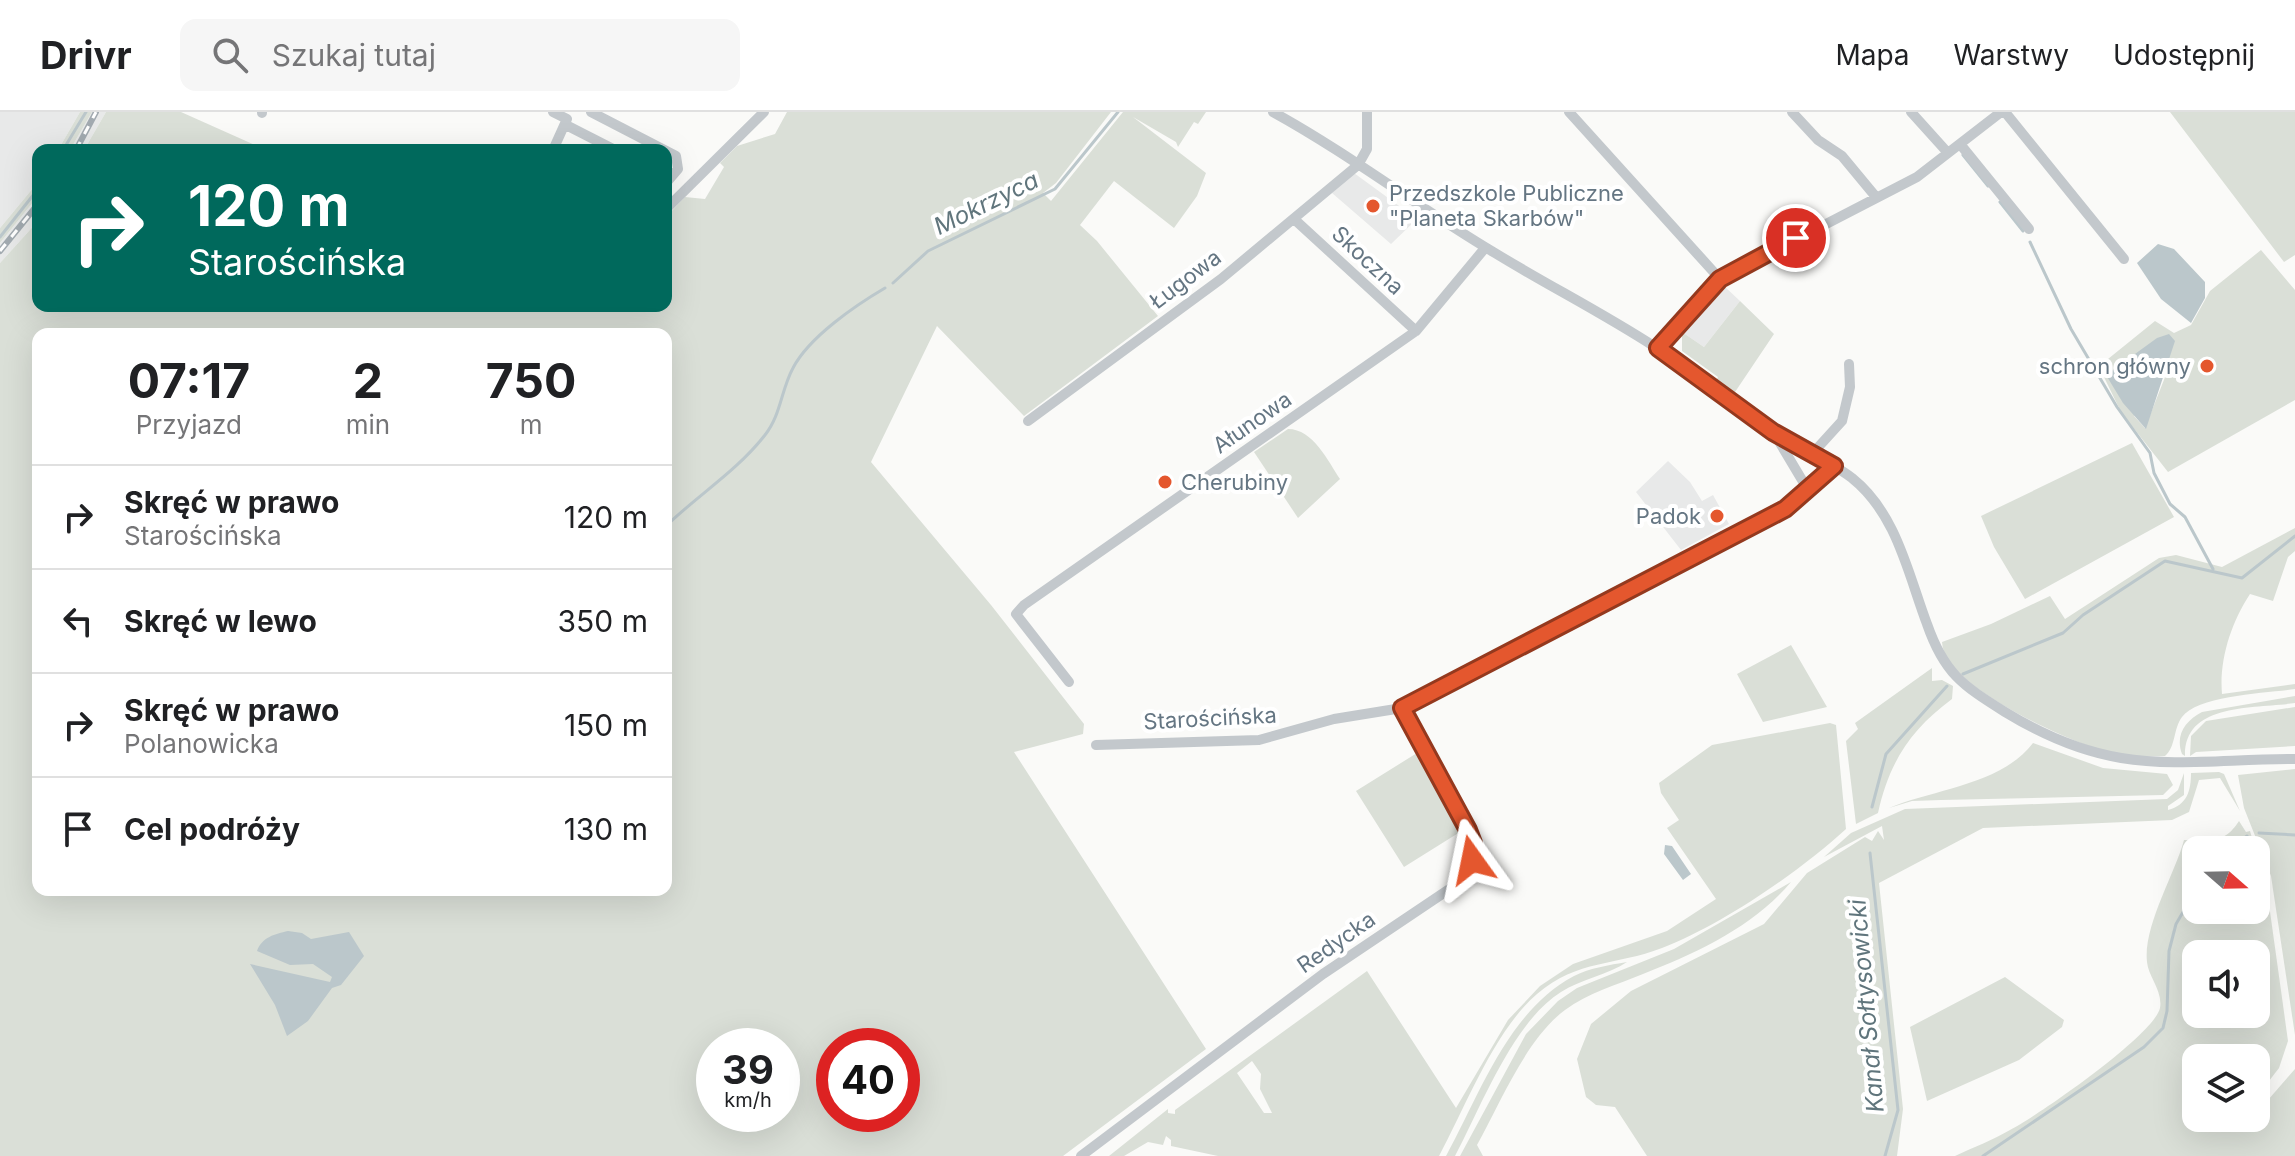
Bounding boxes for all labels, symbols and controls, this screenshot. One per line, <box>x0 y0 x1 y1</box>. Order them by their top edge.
search box <box>180 19 740 91</box>
text: Drivr <box>40 32 132 78</box>
icon: search <box>208 33 252 77</box>
text: Szukaj tutaj <box>272 37 436 73</box>
text: Mapa <box>1835 38 1910 72</box>
text: Warstwy <box>1954 38 2069 72</box>
text: Udostępnij <box>2113 38 2255 72</box>
water label: Mokrzyca <box>929 165 1043 241</box>
text: 120 m <box>188 172 350 240</box>
icon: right <box>56 176 160 280</box>
place label: Przedszkole Publiczne "Planeta Skarbów" <box>1389 180 1624 231</box>
marker: Przedszkole Publiczne "Planeta Skarbów" <box>1364 197 1382 215</box>
pin <box>1762 204 1830 272</box>
icon: arrive <box>1774 216 1818 260</box>
street label: Skoczna <box>1327 220 1409 300</box>
text: Starościńska <box>188 240 406 284</box>
street label: Ługowa <box>1144 244 1226 314</box>
text: 07:17 <box>128 351 250 410</box>
text: 2 <box>353 351 383 410</box>
text: 750 <box>486 351 576 410</box>
place label: schron główny <box>2039 353 2191 379</box>
marker: schron główny <box>2198 357 2216 375</box>
street label: Ałunowa <box>1208 386 1296 458</box>
text: Przyjazd <box>136 409 242 440</box>
text: min <box>346 409 390 440</box>
text: m <box>520 409 542 440</box>
place label: Cherubiny <box>1181 469 1288 495</box>
marker: Cherubiny <box>1156 473 1174 491</box>
text: Skręć w prawo <box>124 484 339 520</box>
icon: right <box>56 495 100 539</box>
text: 120 m <box>564 499 648 535</box>
place label: Padok <box>1636 503 1701 529</box>
marker: Padok <box>1708 507 1726 525</box>
text: Starościńska <box>124 520 282 551</box>
icon: left <box>56 599 100 643</box>
text: Skręć w lewo <box>124 603 317 639</box>
text: 350 m <box>558 603 648 639</box>
text: Skręć w prawo <box>124 692 339 728</box>
street label: Starościńska <box>1143 702 1277 734</box>
icon: right <box>56 703 100 747</box>
text: 150 m <box>564 707 648 743</box>
text: Polanowicka <box>124 728 279 759</box>
icon: arrive <box>56 807 100 851</box>
text: Cel podróży <box>124 811 300 847</box>
text: 130 m <box>564 811 648 847</box>
position arrow <box>1430 818 1514 902</box>
north arrow <box>2182 836 2270 924</box>
map controls <box>2182 836 2270 1132</box>
water label: Kanał Sołtysowicki <box>1842 897 1890 1114</box>
street label: Redycka <box>1292 906 1380 978</box>
button: sound <box>2182 940 2270 1028</box>
speed limit sign: 40 <box>816 1028 920 1132</box>
button: layers <box>2182 1044 2270 1132</box>
text: 39 <box>722 1045 774 1094</box>
text: km/h <box>724 1088 772 1112</box>

